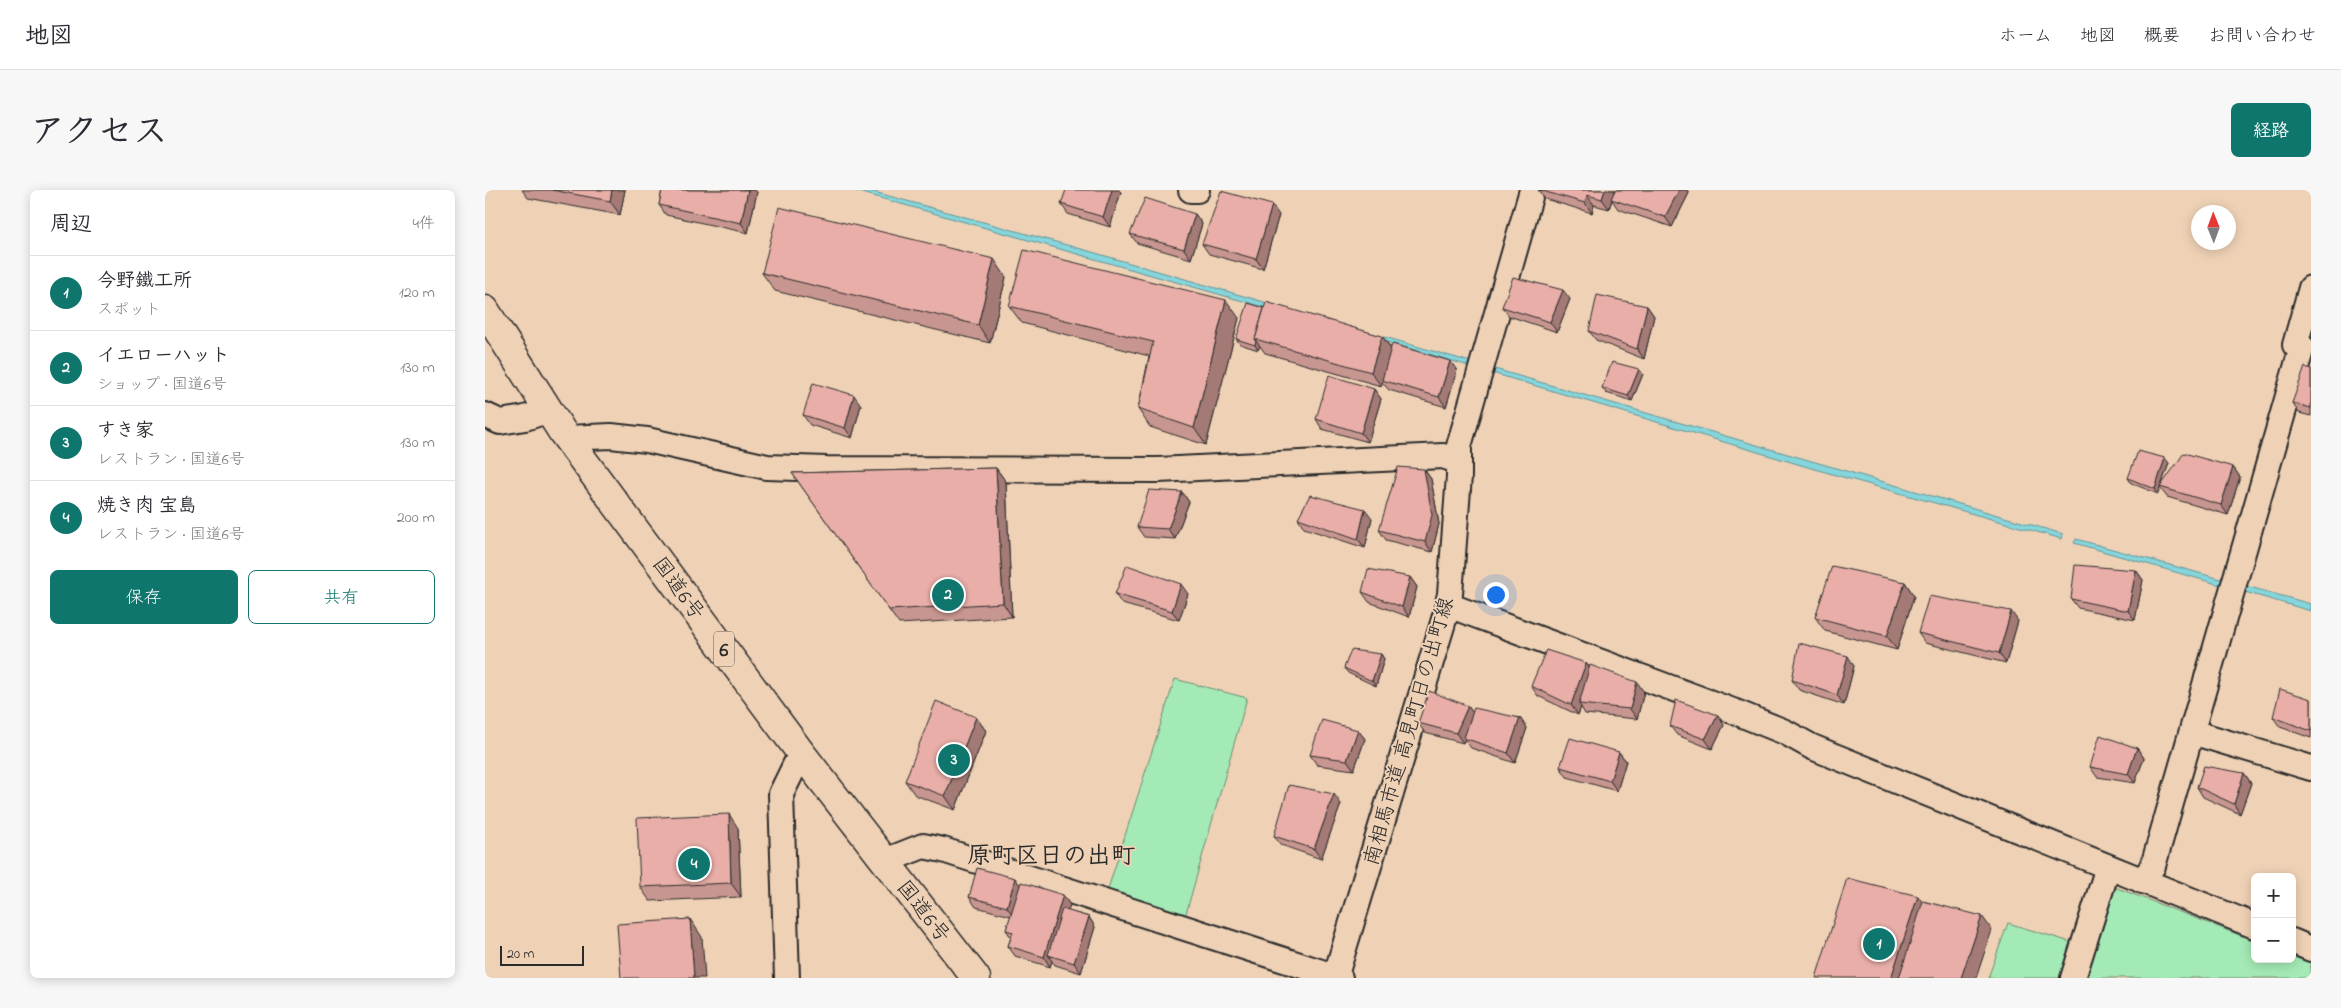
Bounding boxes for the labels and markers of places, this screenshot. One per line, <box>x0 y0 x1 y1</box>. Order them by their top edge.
pin: 2 <box>932 576 964 614</box>
pin: 3 <box>938 741 970 779</box>
pin: 4 <box>678 845 710 883</box>
pin: 1 <box>1863 925 1895 963</box>

